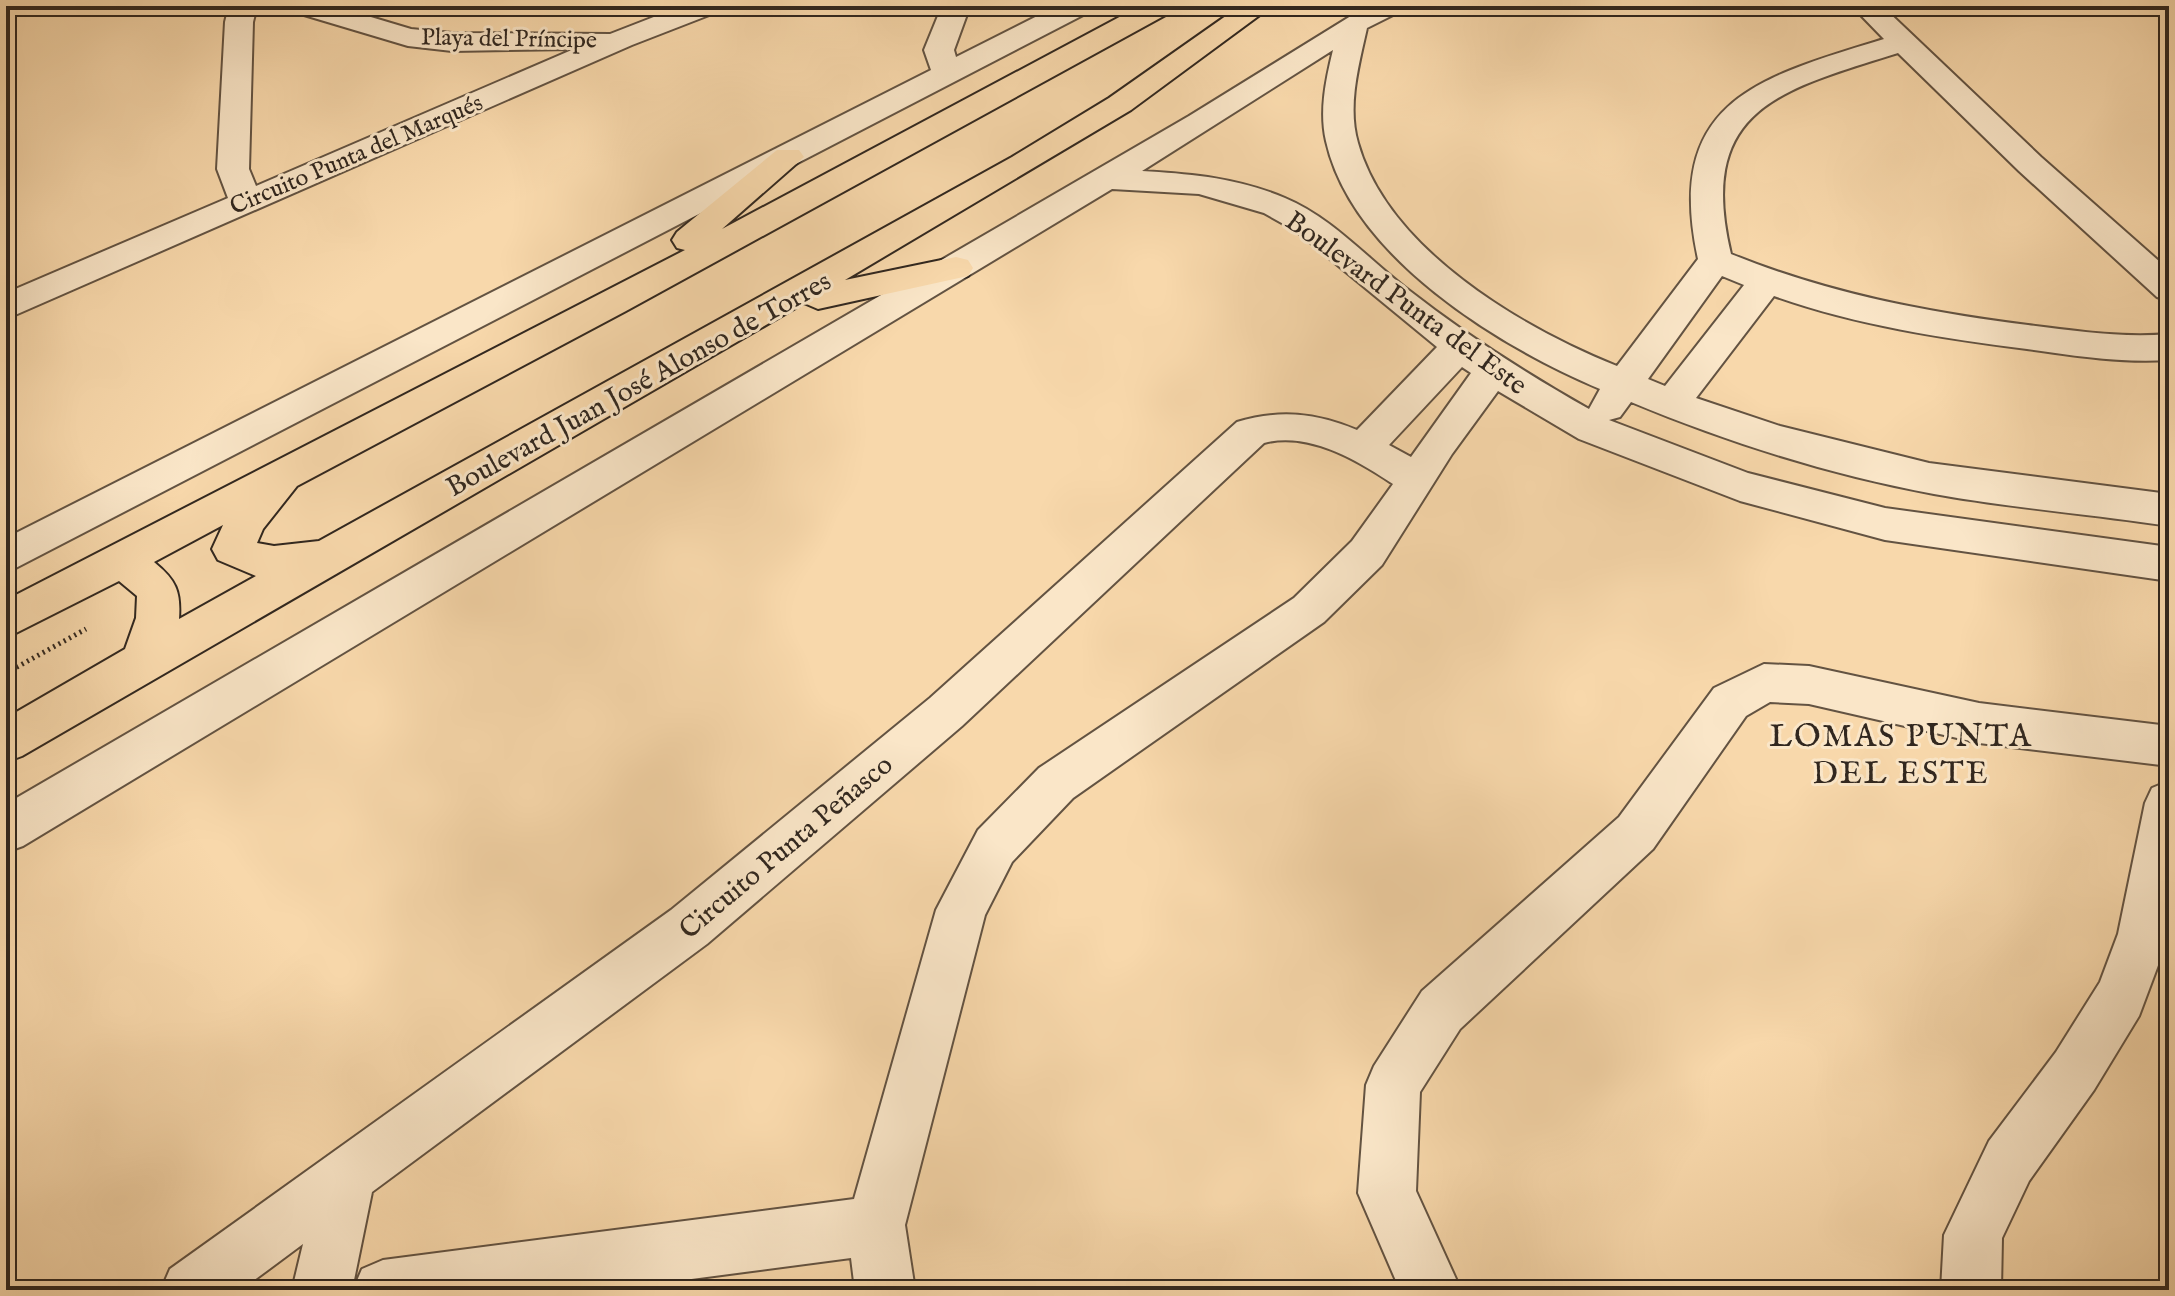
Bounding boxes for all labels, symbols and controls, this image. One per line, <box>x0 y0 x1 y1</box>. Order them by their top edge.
street label: Playa del Príncipe <box>421 22 597 57</box>
street label: Circuito Punta del Marqués <box>225 88 488 223</box>
street label: Boulevard Punta del Este <box>1278 204 1534 404</box>
street label: Boulevard Juan José Alonso de Torres <box>441 265 838 506</box>
district label: LOMAS PUNTA DEL ESTE <box>1769 717 2033 795</box>
street label: Circuito Punta Peñasco <box>673 748 901 948</box>

